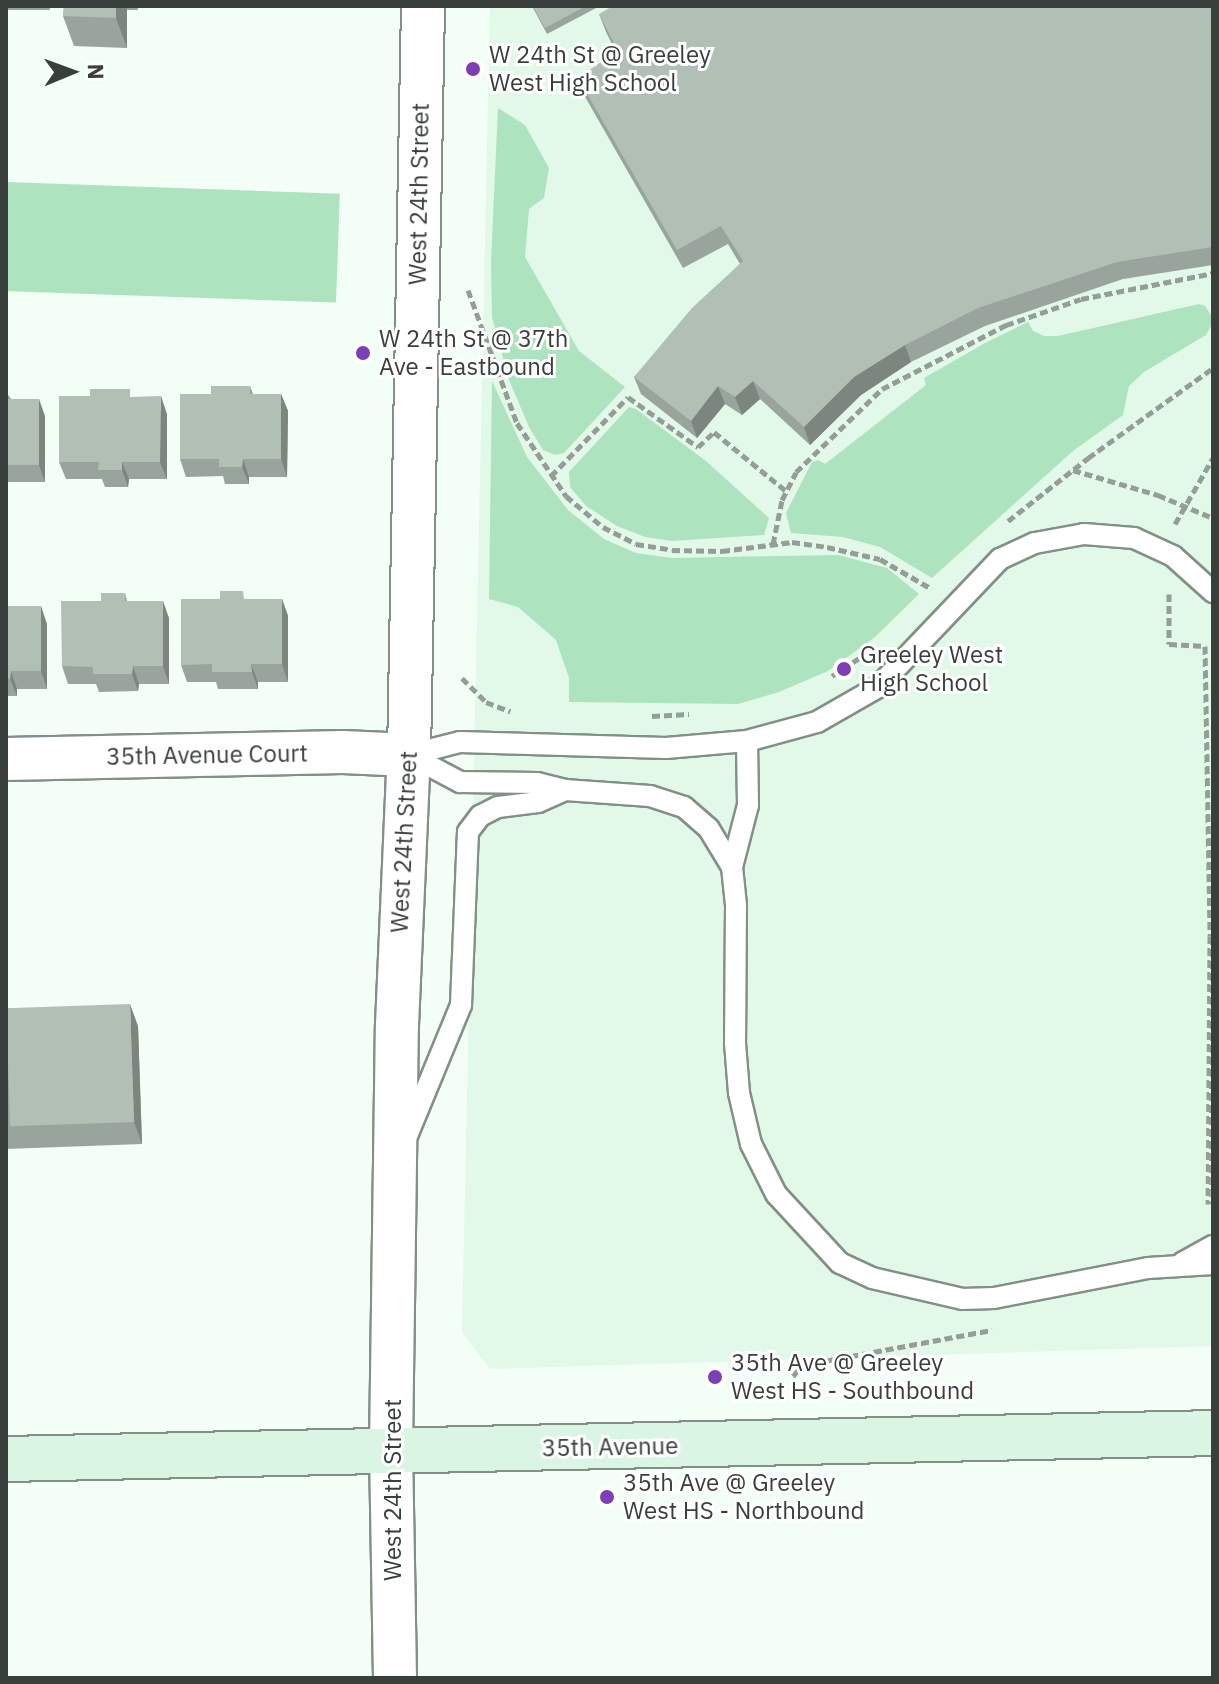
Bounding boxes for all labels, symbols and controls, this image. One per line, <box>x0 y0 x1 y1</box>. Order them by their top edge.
north arrow <box>32 32 112 112</box>
place label: W 24th St @ Greeley West High School <box>489 41 711 97</box>
marker: W 24th St @ Greeley West High School <box>464 60 482 78</box>
text: N <box>82 63 111 80</box>
street label: West 24th Street <box>403 103 435 285</box>
place label: W 24th St @ 37th Ave - Eastbound <box>379 325 569 381</box>
marker: W 24th St @ 37th Ave - Eastbound <box>354 344 372 362</box>
place label: Greeley West High School <box>860 641 1003 697</box>
marker: Greeley West High School <box>835 660 853 678</box>
street label: 35th Avenue Court <box>106 739 308 771</box>
street label: West 24th Street <box>385 750 423 934</box>
place label: 35th Ave @ Greeley West HS - Southbound <box>731 1349 974 1405</box>
marker: 35th Ave @ Greeley West HS - Southbound <box>706 1368 724 1386</box>
street label: West 24th Street <box>379 1399 407 1581</box>
street label: 35th Avenue <box>541 1431 679 1463</box>
place label: 35th Ave @ Greeley West HS - Northbound <box>623 1469 865 1525</box>
marker: 35th Ave @ Greeley West HS - Northbound <box>598 1488 616 1506</box>

